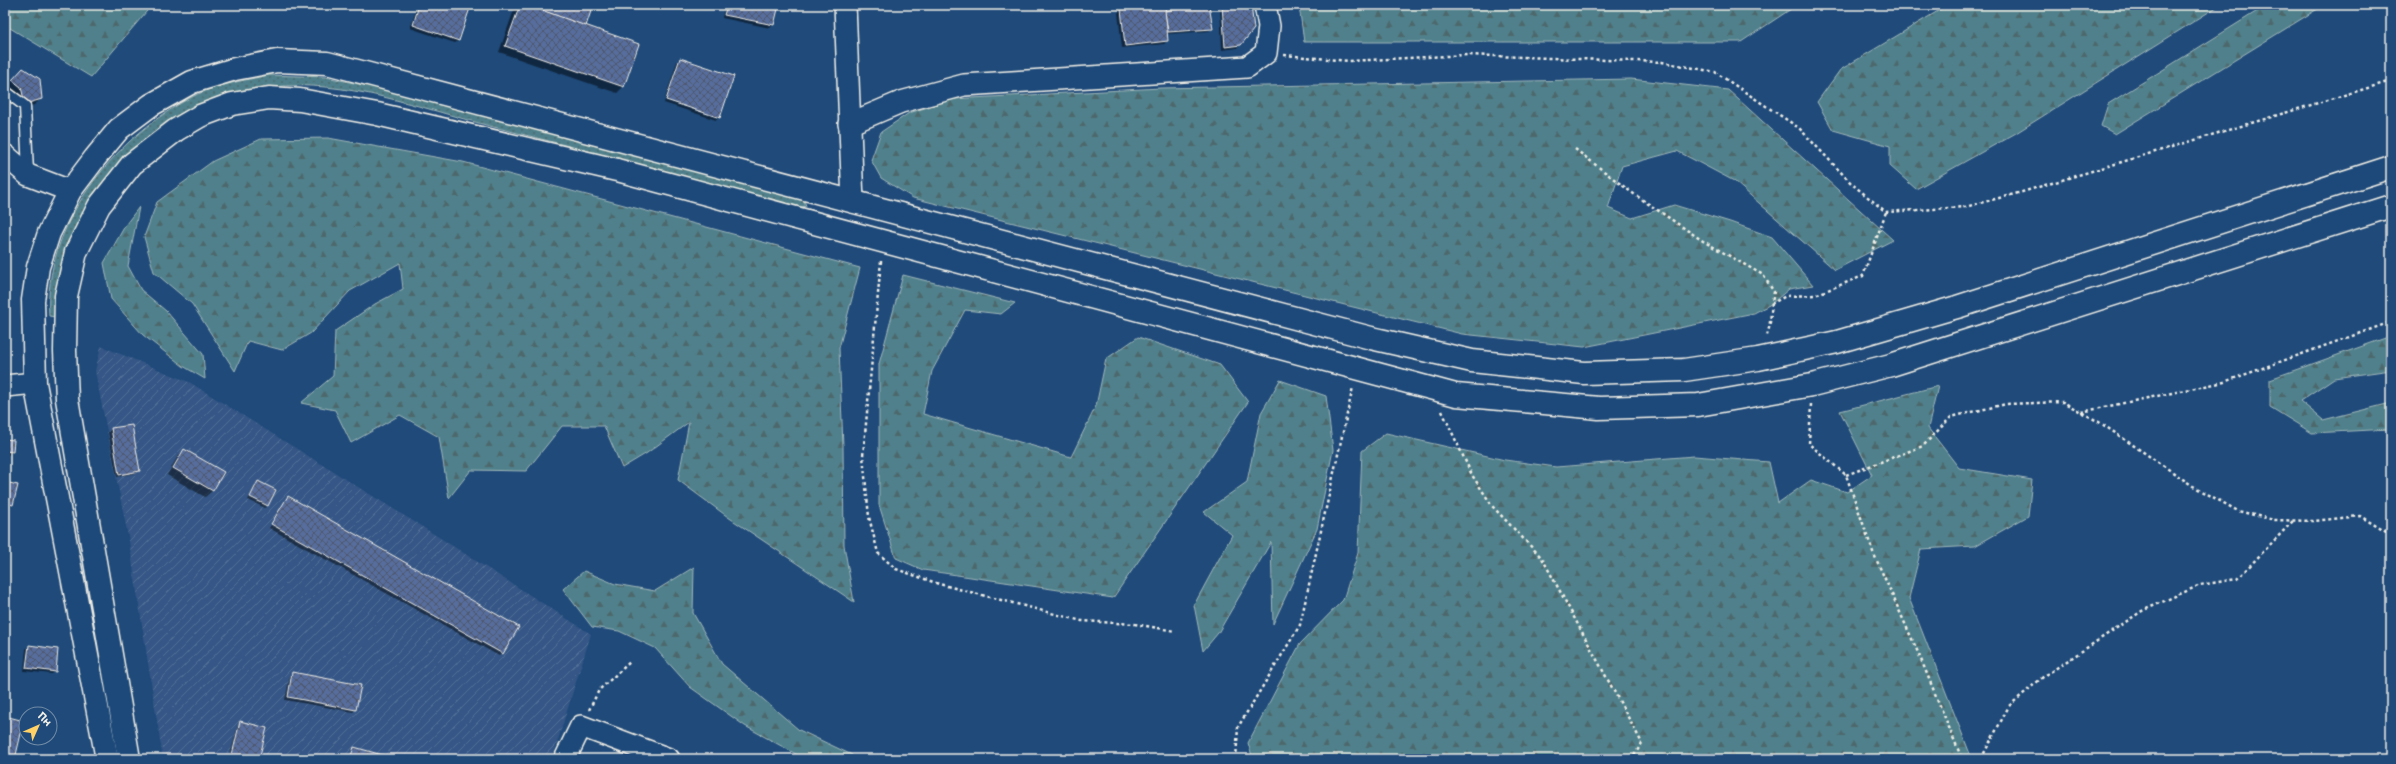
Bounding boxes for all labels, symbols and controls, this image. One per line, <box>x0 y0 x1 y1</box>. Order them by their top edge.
north arrow <box>18 706 58 746</box>
text: Пн <box>34 709 55 730</box>

